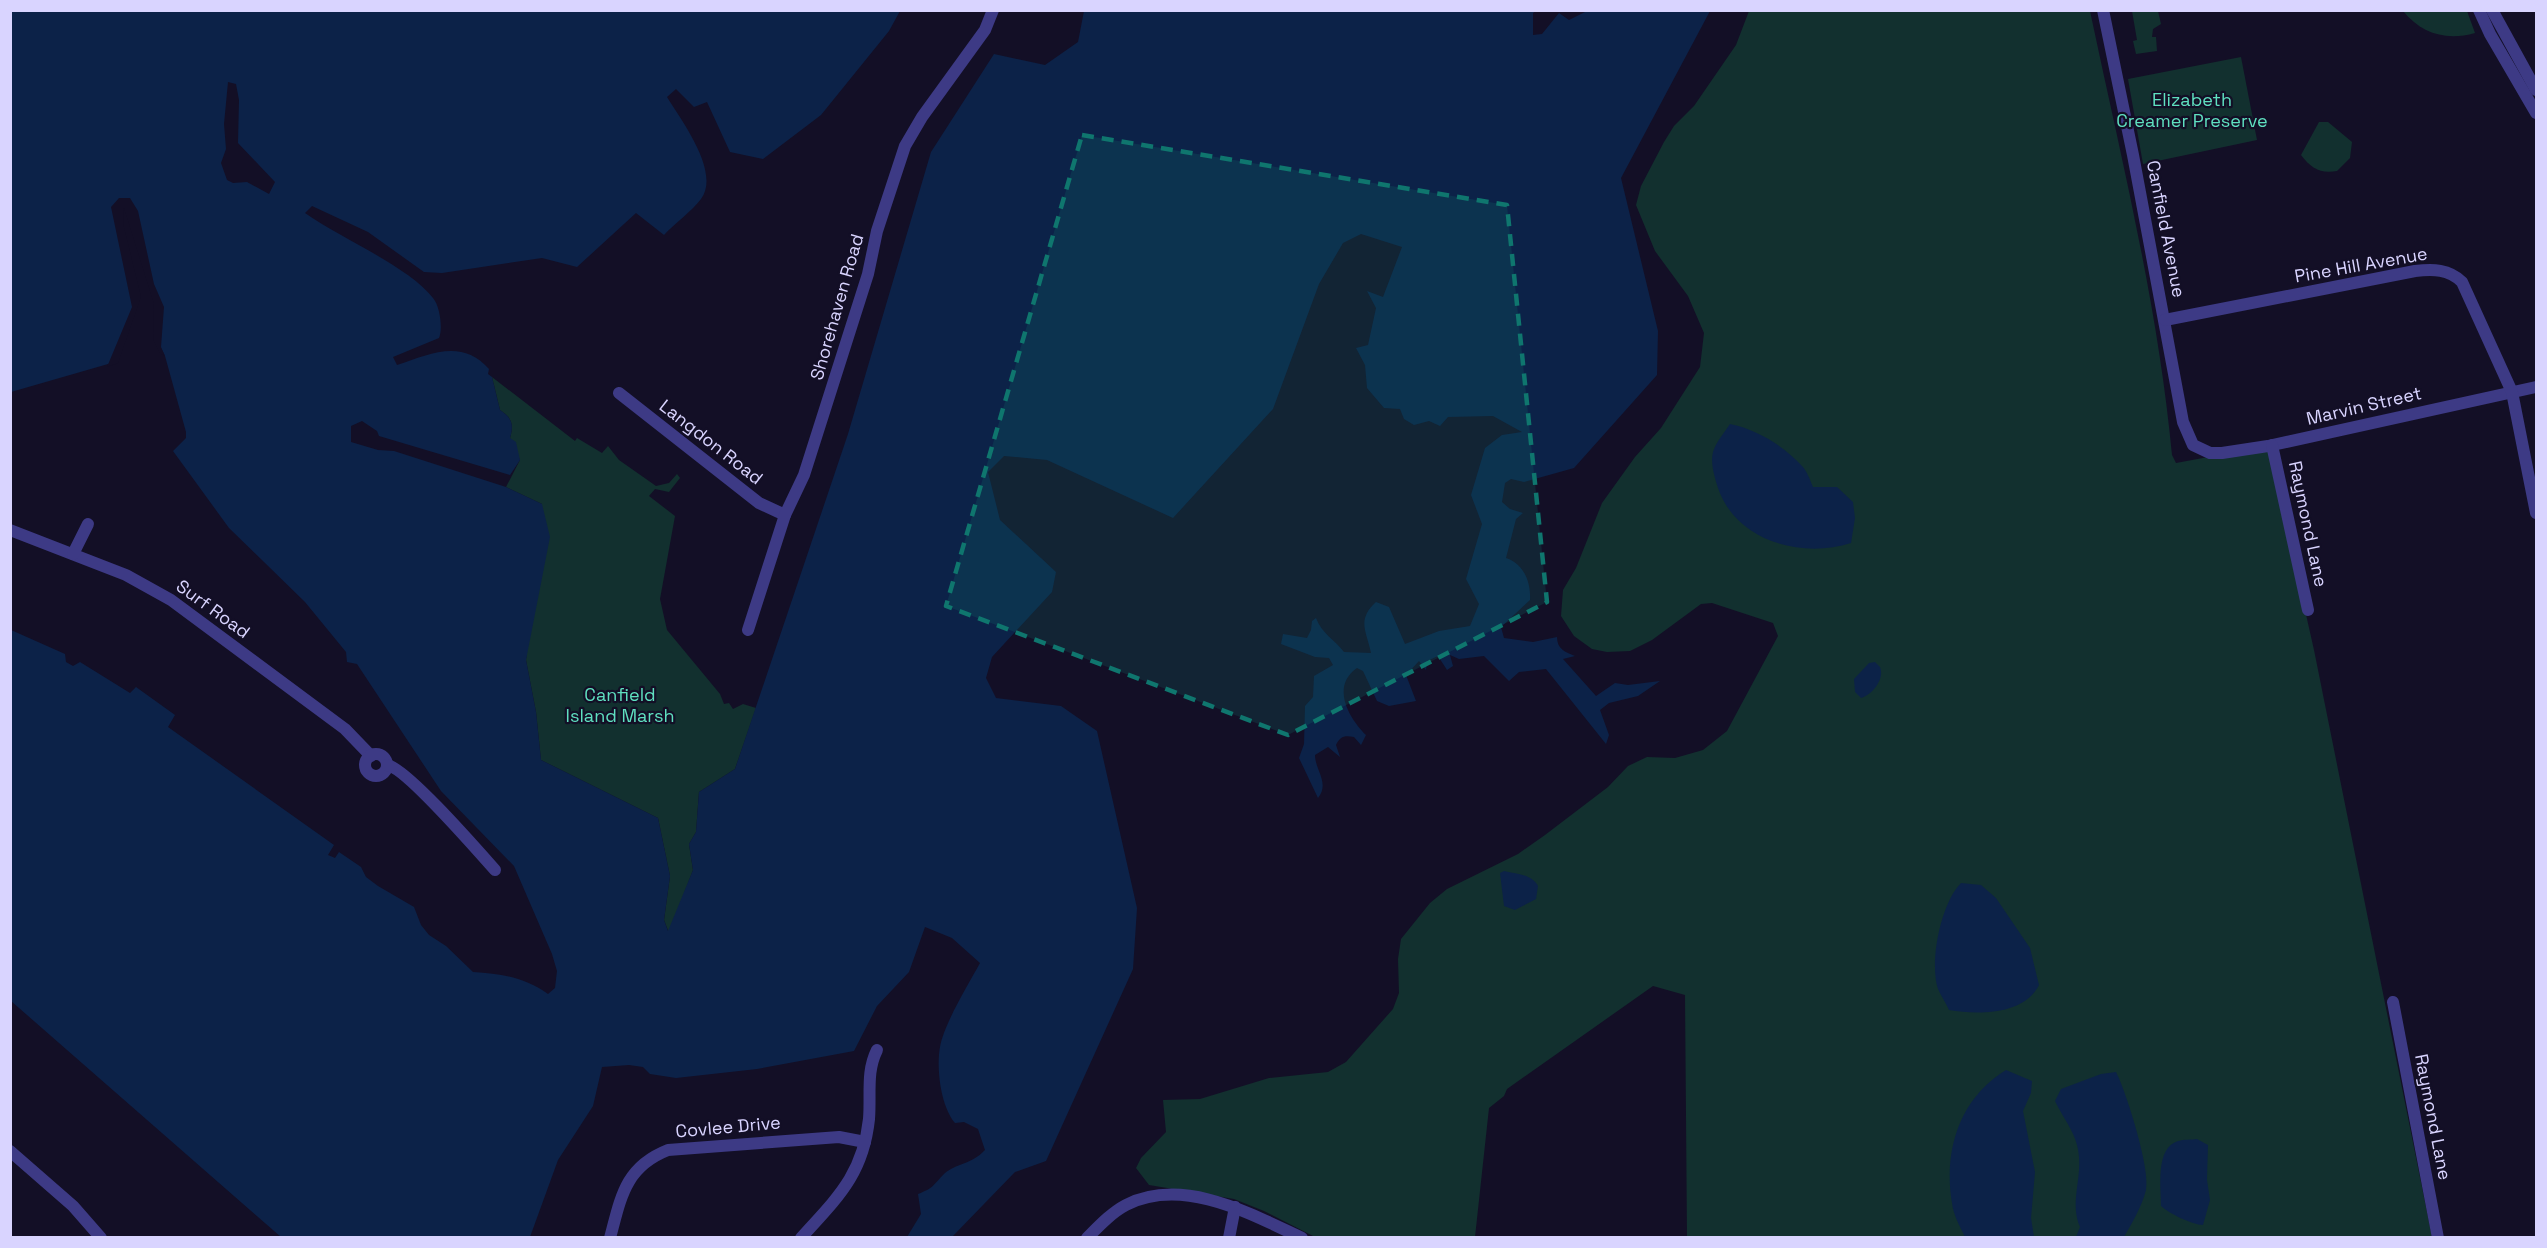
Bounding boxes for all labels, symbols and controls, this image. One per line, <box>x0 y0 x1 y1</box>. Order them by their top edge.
park label: Elizabeth Creamer Preserve <box>2116 88 2268 132</box>
street label: Canfield Avenue <box>2142 158 2191 299</box>
street label: Shorehaven Road <box>805 231 868 383</box>
street label: Pine Hill Avenue <box>2293 242 2429 288</box>
street label: Marvin Street <box>2304 381 2424 430</box>
street label: Langdon Road <box>655 394 768 489</box>
street label: Raymond Lane <box>2284 459 2333 589</box>
street label: Surf Road <box>172 574 255 643</box>
park label: Canfield Island Marsh <box>566 683 674 727</box>
street label: Raymond Lane <box>2410 1052 2457 1182</box>
street label: Covlee Drive <box>674 1110 782 1143</box>

